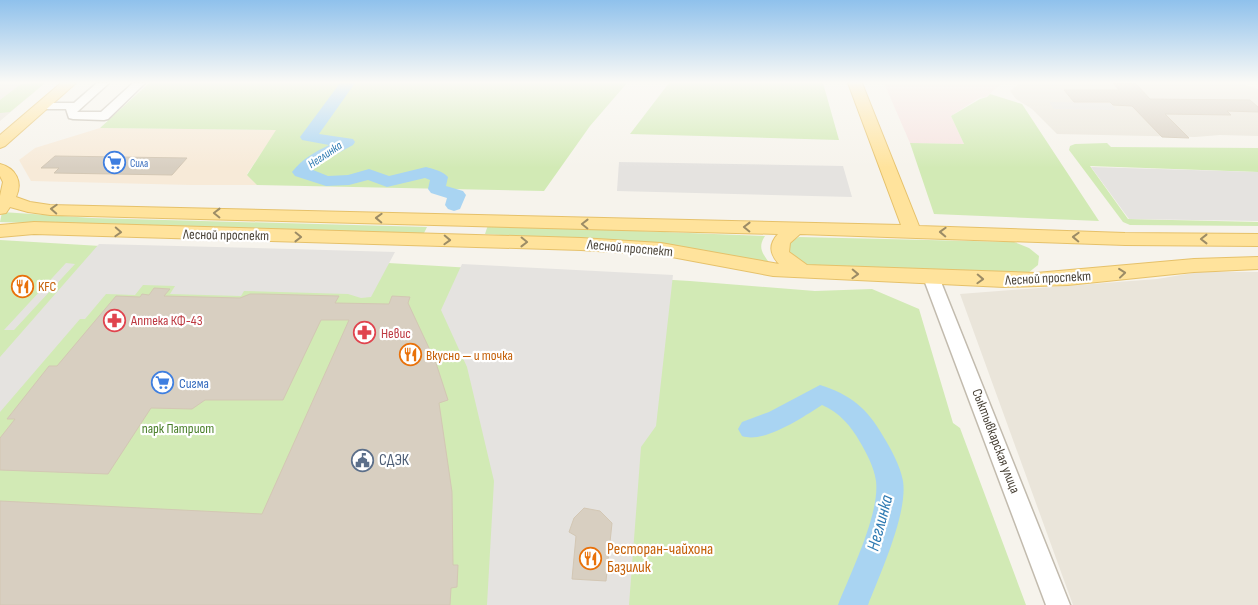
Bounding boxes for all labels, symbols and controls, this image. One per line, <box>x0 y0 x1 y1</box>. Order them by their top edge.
water label: Неглинка <box>305 138 345 172</box>
supermarket icon: Сила <box>102 151 126 175</box>
place label: Сила <box>130 157 148 170</box>
one-way arrow <box>50 204 58 215</box>
one-way arrow <box>212 208 220 218</box>
one-way arrow <box>375 213 382 223</box>
one-way arrow <box>581 218 589 229</box>
one-way arrow <box>743 222 751 232</box>
one-way arrow <box>115 226 123 237</box>
street label: Лесной проспект <box>182 226 269 244</box>
one-way arrow <box>939 226 947 237</box>
one-way arrow <box>295 231 303 242</box>
one-way arrow <box>1072 232 1080 242</box>
one-way arrow <box>1199 234 1207 244</box>
one-way arrow <box>443 235 451 246</box>
street label: Лесной проспект <box>585 236 674 260</box>
one-way arrow <box>520 237 528 247</box>
street label: Лесной проспект <box>1004 267 1091 289</box>
one-way arrow <box>1118 268 1126 279</box>
one-way arrow <box>851 269 859 279</box>
restaurant icon: KFC <box>10 274 34 298</box>
one-way arrow <box>976 274 984 285</box>
place label: KFC <box>38 278 57 295</box>
pharmacy icon: Аптека КФ-43 <box>103 308 127 332</box>
place label: Аптека КФ-43 <box>130 312 203 329</box>
pharmacy icon: Невис <box>353 321 377 345</box>
place label: Невис <box>381 325 411 342</box>
restaurant icon: Вкусно — и точка <box>398 343 422 367</box>
place label: Вкусно — и точка <box>426 347 513 364</box>
supermarket icon: Сигма <box>151 371 175 395</box>
place label: Сигма <box>179 375 209 392</box>
street label: Сыктывкарская улица <box>968 386 1024 496</box>
park label: парк Патриот <box>142 420 214 437</box>
public building icon: СДЭК <box>351 448 375 472</box>
place label: СДЭК <box>379 451 410 470</box>
water label: Неглинка <box>862 492 898 553</box>
place label: Ресторан-чайхона Базилик <box>607 540 713 577</box>
restaurant icon: Ресторан-чайхона Базилик <box>579 546 603 570</box>

